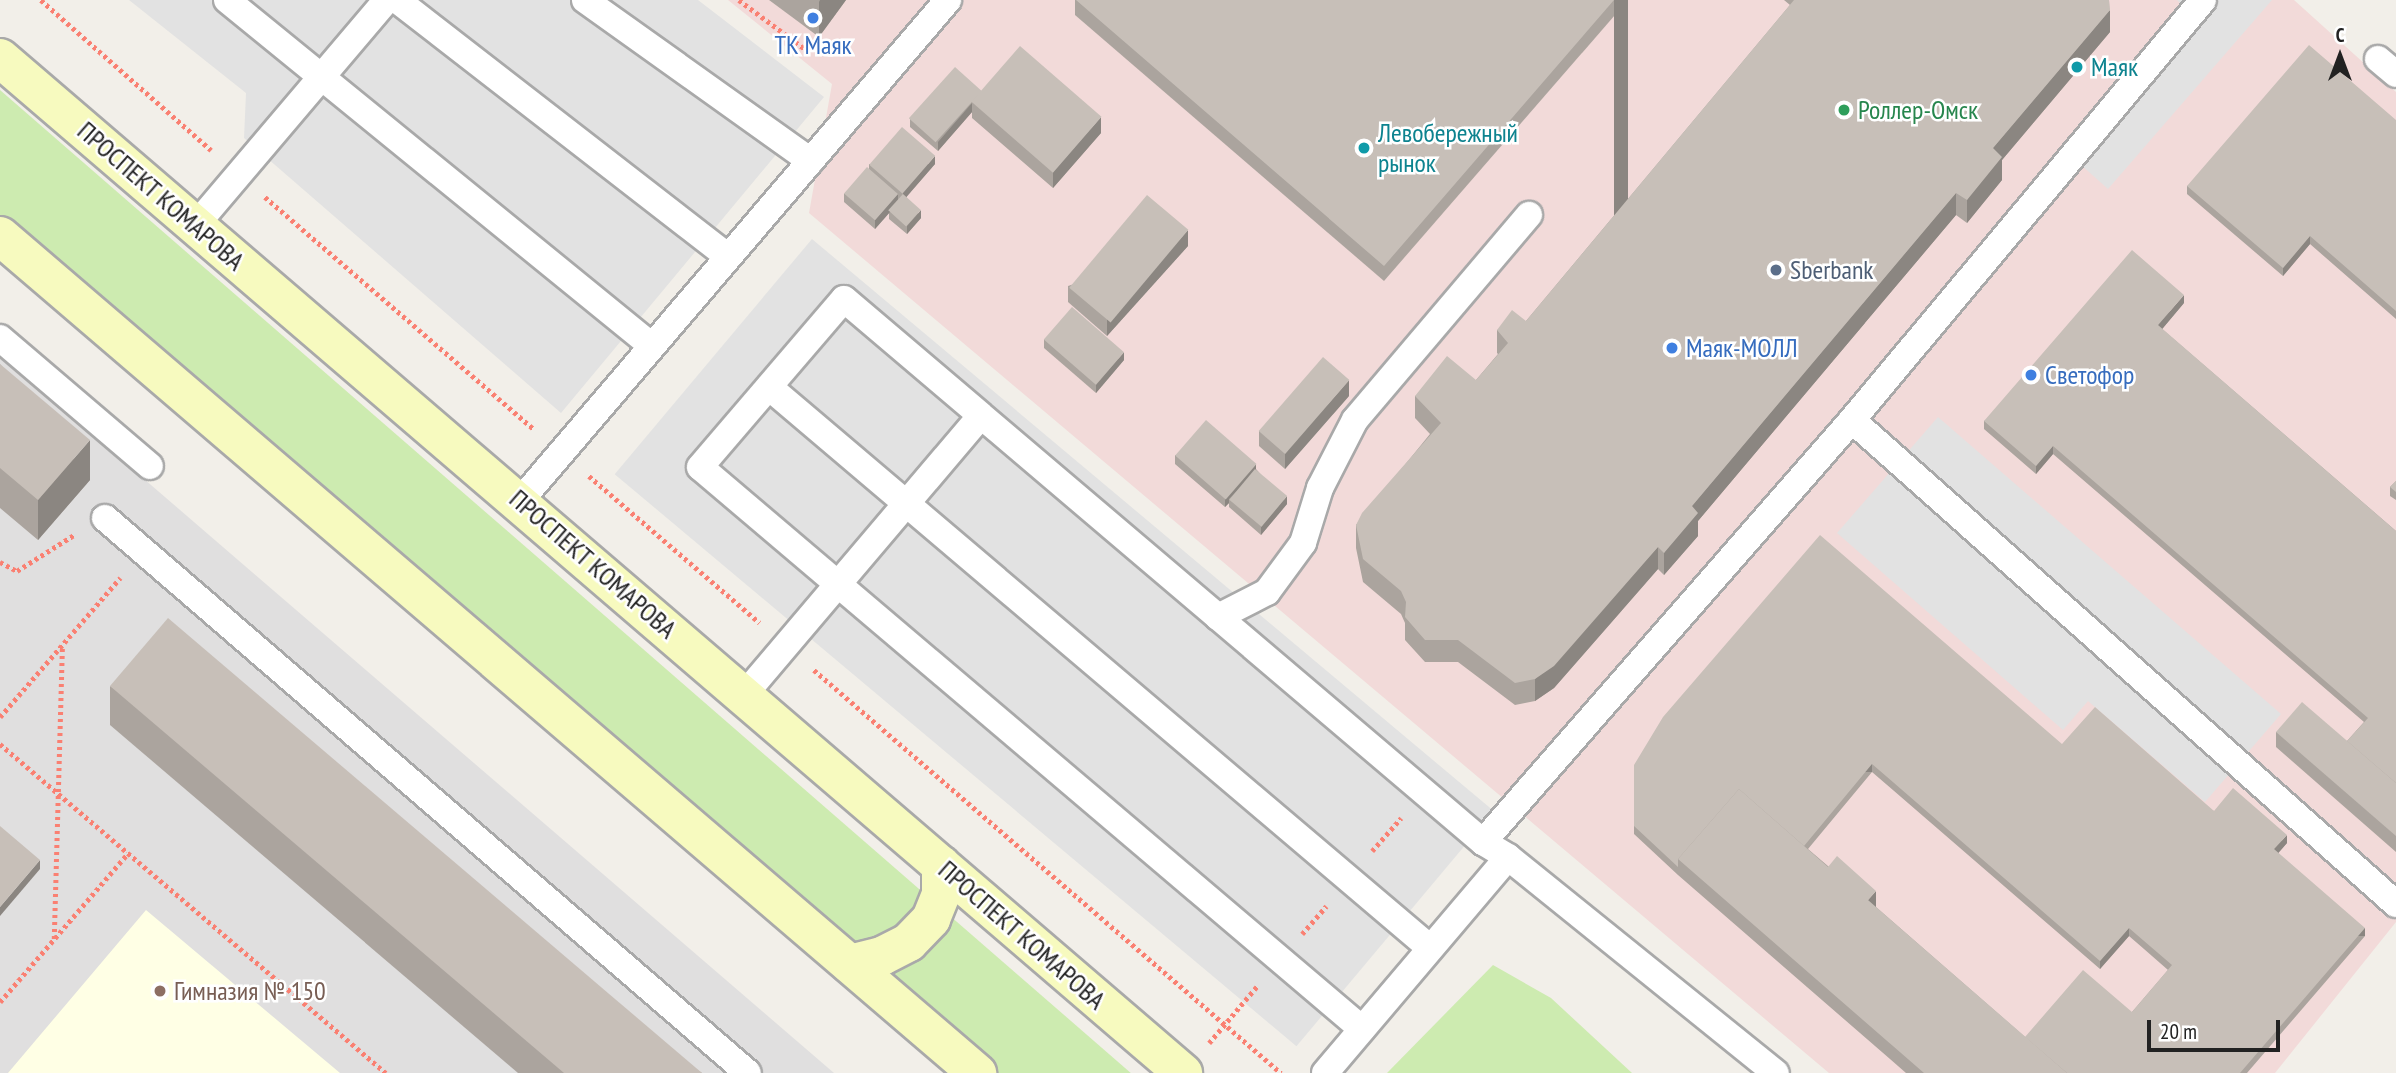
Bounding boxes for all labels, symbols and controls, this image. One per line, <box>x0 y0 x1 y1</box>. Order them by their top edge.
marker: ТК Маяк <box>805 10 821 26</box>
north arrow <box>2305 21 2375 91</box>
text: С <box>2336 23 2344 47</box>
place label: ТК Маяк <box>774 29 852 61</box>
place label: Маяк <box>2091 51 2138 83</box>
marker: Маяк <box>2069 59 2085 75</box>
place label: Роллер-Омск <box>1858 94 1978 126</box>
marker: Роллер-Омск <box>1836 102 1852 118</box>
street label: ПРОСПЕКТ КОМАРОВА <box>71 115 251 277</box>
place label: Левобережный рынок <box>1378 117 1518 178</box>
marker: Левобережный рынок <box>1356 140 1372 156</box>
place label: Sberbank <box>1790 254 1873 286</box>
marker: Sberbank <box>1768 262 1784 278</box>
place label: Маяк-МОЛЛ <box>1686 332 1798 364</box>
marker: Маяк-МОЛЛ <box>1664 340 1680 356</box>
place label: Светофор <box>2045 359 2134 391</box>
marker: Светофор <box>2023 367 2039 383</box>
street label: ПРОСПЕКТ КОМАРОВА <box>503 483 683 645</box>
street label: ПРОСПЕКТ КОМАРОВА <box>932 854 1112 1016</box>
place label: Гимназия № 150 <box>174 975 326 1007</box>
marker: Гимназия № 150 <box>152 983 168 999</box>
scale bar <box>2151 1006 2284 1050</box>
text: 20 m <box>2160 1018 2197 1045</box>

